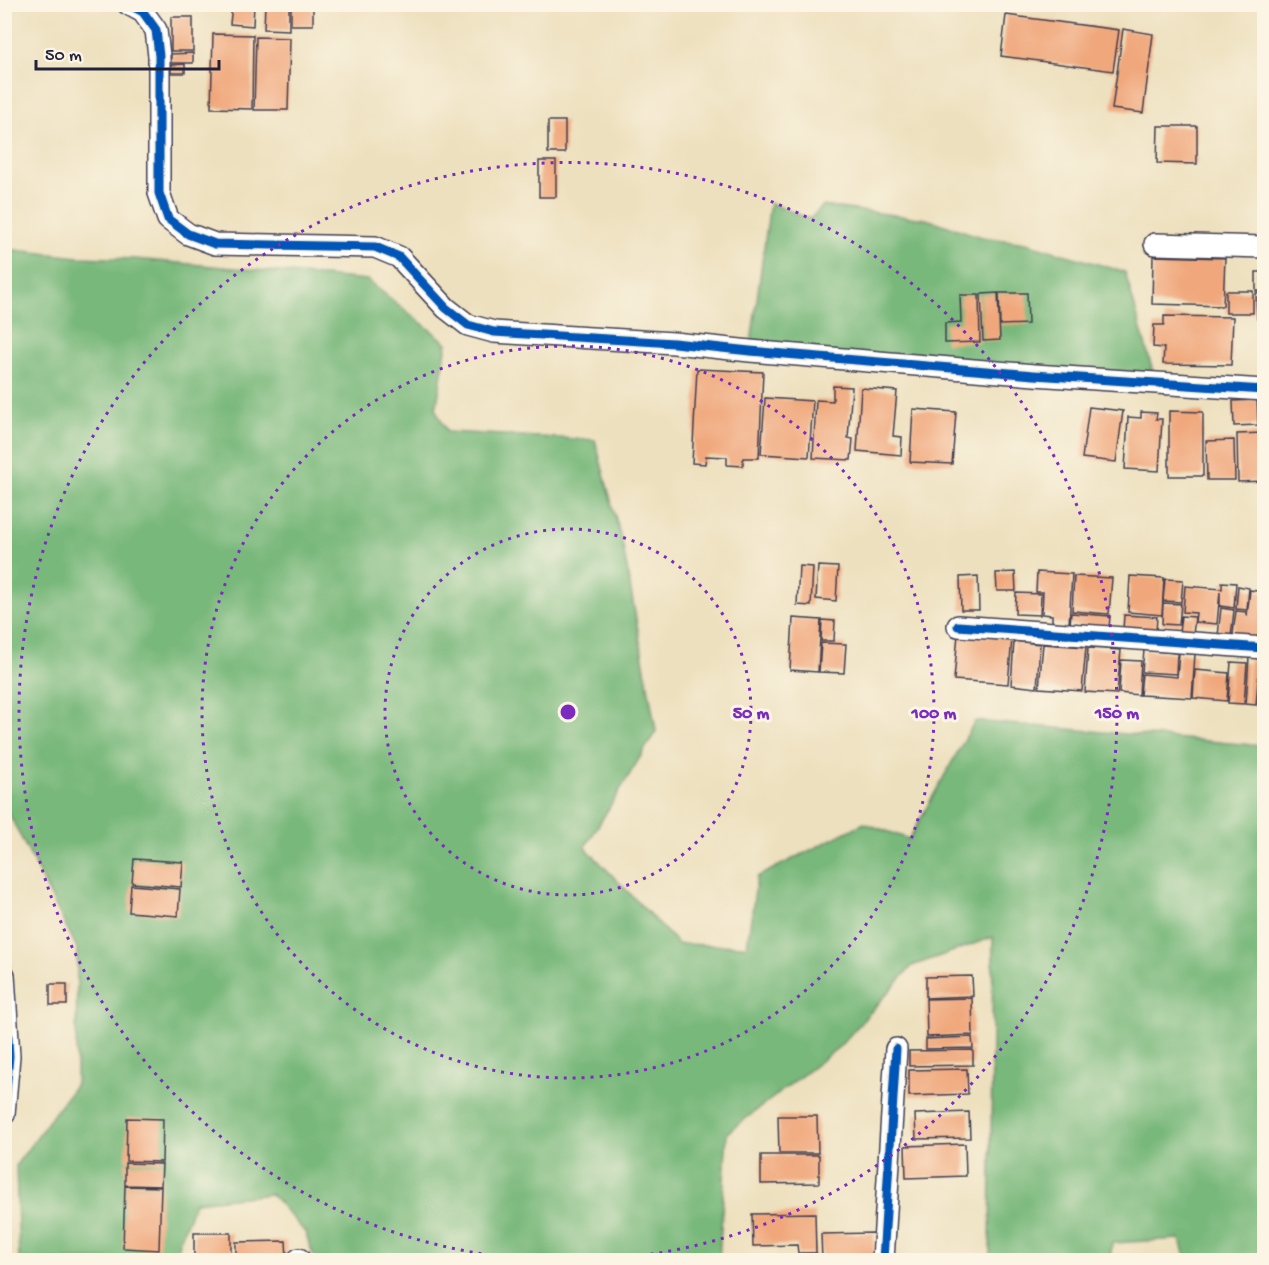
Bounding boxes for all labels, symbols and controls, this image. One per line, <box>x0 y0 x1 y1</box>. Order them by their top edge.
scale bar <box>36 33 219 71</box>
text: 50 m <box>45 46 82 67</box>
centre of rings <box>558 702 578 722</box>
text: 50 m <box>733 704 770 725</box>
text: 100 m <box>911 704 957 725</box>
text: 150 m <box>1094 704 1139 725</box>

